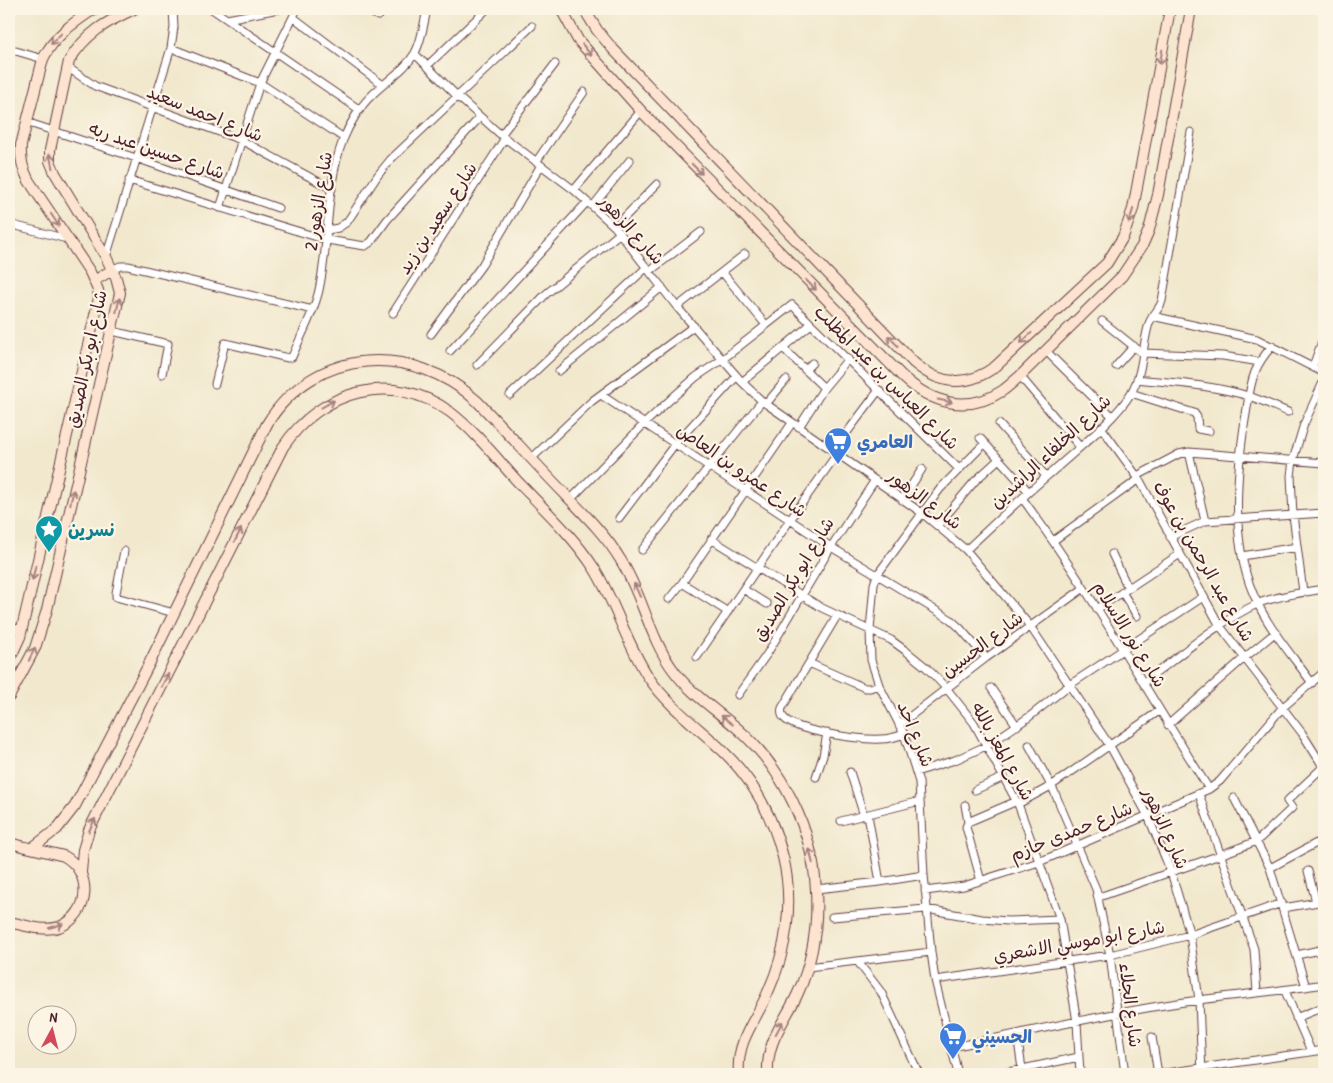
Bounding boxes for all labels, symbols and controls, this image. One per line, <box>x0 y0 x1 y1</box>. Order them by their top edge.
one-way arrow <box>50 33 62 46</box>
one-way arrow <box>581 43 592 56</box>
one-way arrow <box>1156 48 1166 64</box>
street label: شارع احمد سعيد <box>143 78 267 148</box>
street label: شارع حسين عبد ربه <box>86 115 228 185</box>
street label: شارع الزهور 2 <box>298 150 338 252</box>
one-way arrow <box>46 153 56 169</box>
street label: شارع سعيد بن زيد <box>391 157 483 279</box>
one-way arrow <box>691 163 703 175</box>
street label: شارع الزهور <box>593 187 671 270</box>
one-way arrow <box>1126 208 1135 224</box>
one-way arrow <box>50 213 60 227</box>
one-way arrow <box>805 278 817 291</box>
street label: شارع ابو بكر الصديق <box>59 288 113 430</box>
one-way arrow <box>114 297 123 313</box>
street label: شارع العباس بن عبد المطلب <box>809 299 965 455</box>
one-way arrow <box>1020 332 1033 344</box>
one-way arrow <box>888 336 900 348</box>
street label: شارع الخلفاء الراشدين <box>984 388 1116 514</box>
one-way arrow <box>937 397 953 406</box>
one-way arrow <box>320 398 335 408</box>
street label: شارع عمرو بن العاص <box>672 417 812 523</box>
supermarket icon: العامري <box>823 426 853 465</box>
place label: العامري <box>857 429 913 456</box>
street label: شارع الزهور <box>882 462 967 535</box>
street label: شارع عبد الرحمن بن عوف <box>1148 476 1260 646</box>
one-way arrow <box>68 489 77 505</box>
street label: شارع ابو بكر الصديق <box>746 512 840 646</box>
place icon: نسرين <box>34 514 64 553</box>
place label: نسرين <box>68 517 114 542</box>
one-way arrow <box>234 528 243 543</box>
one-way arrow <box>29 565 38 581</box>
street label: شارع نور الاسلام <box>1086 576 1173 693</box>
one-way arrow <box>631 583 641 598</box>
street label: شارع الحسين <box>936 605 1028 683</box>
one-way arrow <box>28 647 37 662</box>
one-way arrow <box>161 673 170 688</box>
street label: شارع احد <box>891 697 941 771</box>
street label: شارع المعز بالله <box>966 697 1040 805</box>
one-way arrow <box>721 715 734 726</box>
street label: شارع الزهور <box>1136 782 1195 873</box>
street label: شارع حمدى حازم <box>1006 795 1137 869</box>
one-way arrow <box>87 818 97 833</box>
one-way arrow <box>806 848 815 864</box>
street label: شارع ابو موسي الاشعري <box>991 914 1167 972</box>
one-way arrow <box>48 921 64 931</box>
street label: شارع الجلاء <box>1113 961 1149 1049</box>
north arrow <box>28 1006 78 1056</box>
text: N <box>49 1007 59 1027</box>
one-way arrow <box>774 1020 784 1035</box>
supermarket icon: الحسيني <box>938 1021 968 1060</box>
place label: الحسيني <box>972 1024 1032 1053</box>

